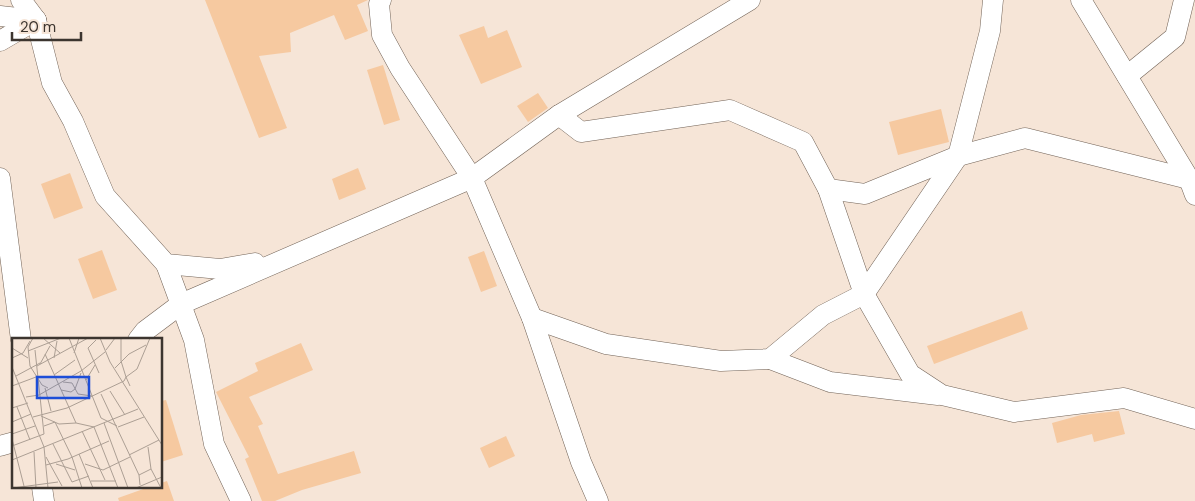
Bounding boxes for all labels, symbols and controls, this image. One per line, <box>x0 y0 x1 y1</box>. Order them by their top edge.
scale bar <box>12 10 81 42</box>
text: 20 m <box>20 17 56 37</box>
inset map <box>12 338 162 488</box>

